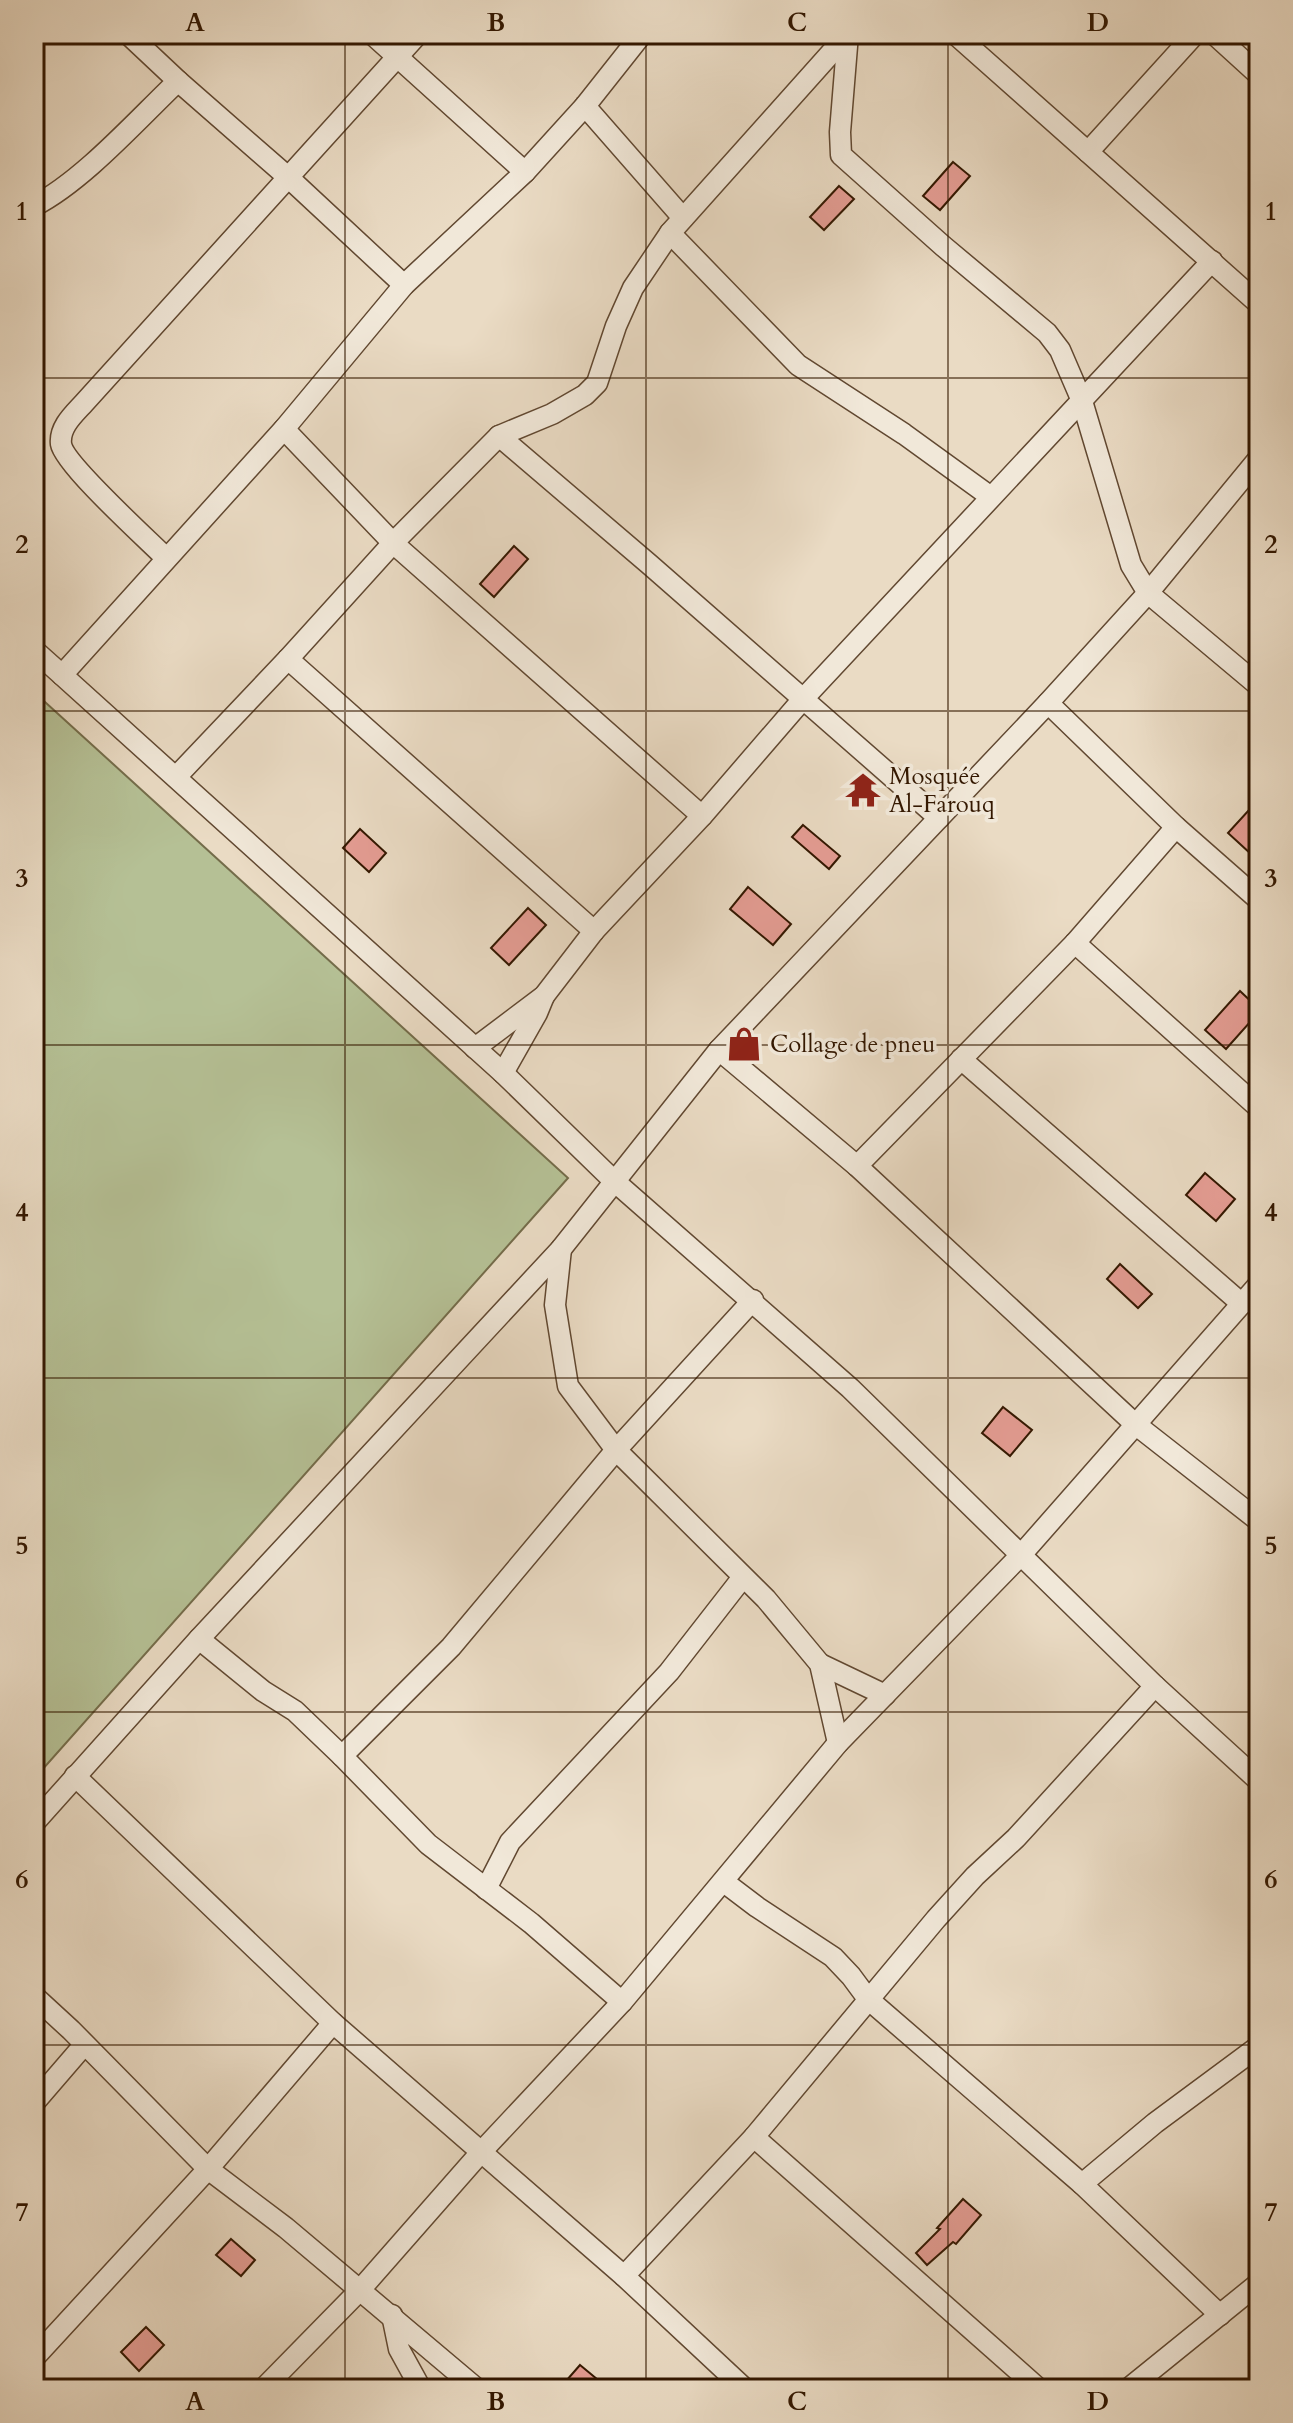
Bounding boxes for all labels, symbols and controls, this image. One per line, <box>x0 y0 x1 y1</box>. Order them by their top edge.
text: A <box>185 5 205 40</box>
text: B <box>487 5 505 40</box>
text: C <box>787 5 807 40</box>
text: D <box>1087 5 1109 40</box>
text: 1 <box>15 194 29 229</box>
text: 1 <box>1264 194 1278 229</box>
text: 2 <box>15 527 29 562</box>
text: 2 <box>1264 527 1278 562</box>
place label: Mosquée Al-Farouq <box>889 760 995 821</box>
temple icon: Mosquée Al-Farouq <box>844 771 882 809</box>
text: 3 <box>15 861 29 896</box>
text: 3 <box>1264 861 1278 896</box>
shop icon: Collage de pneu <box>725 1025 763 1063</box>
place label: Collage de pneu <box>770 1028 935 1061</box>
text: 4 <box>15 1195 29 1230</box>
text: 4 <box>1264 1195 1278 1230</box>
text: 5 <box>15 1528 29 1563</box>
text: 5 <box>1264 1528 1278 1563</box>
text: 6 <box>15 1862 29 1897</box>
text: 6 <box>1264 1862 1278 1897</box>
text: 7 <box>15 2195 29 2230</box>
text: 7 <box>1264 2195 1278 2230</box>
text: A <box>185 2384 205 2419</box>
text: B <box>487 2384 505 2419</box>
text: C <box>787 2384 807 2419</box>
text: D <box>1087 2384 1109 2419</box>

